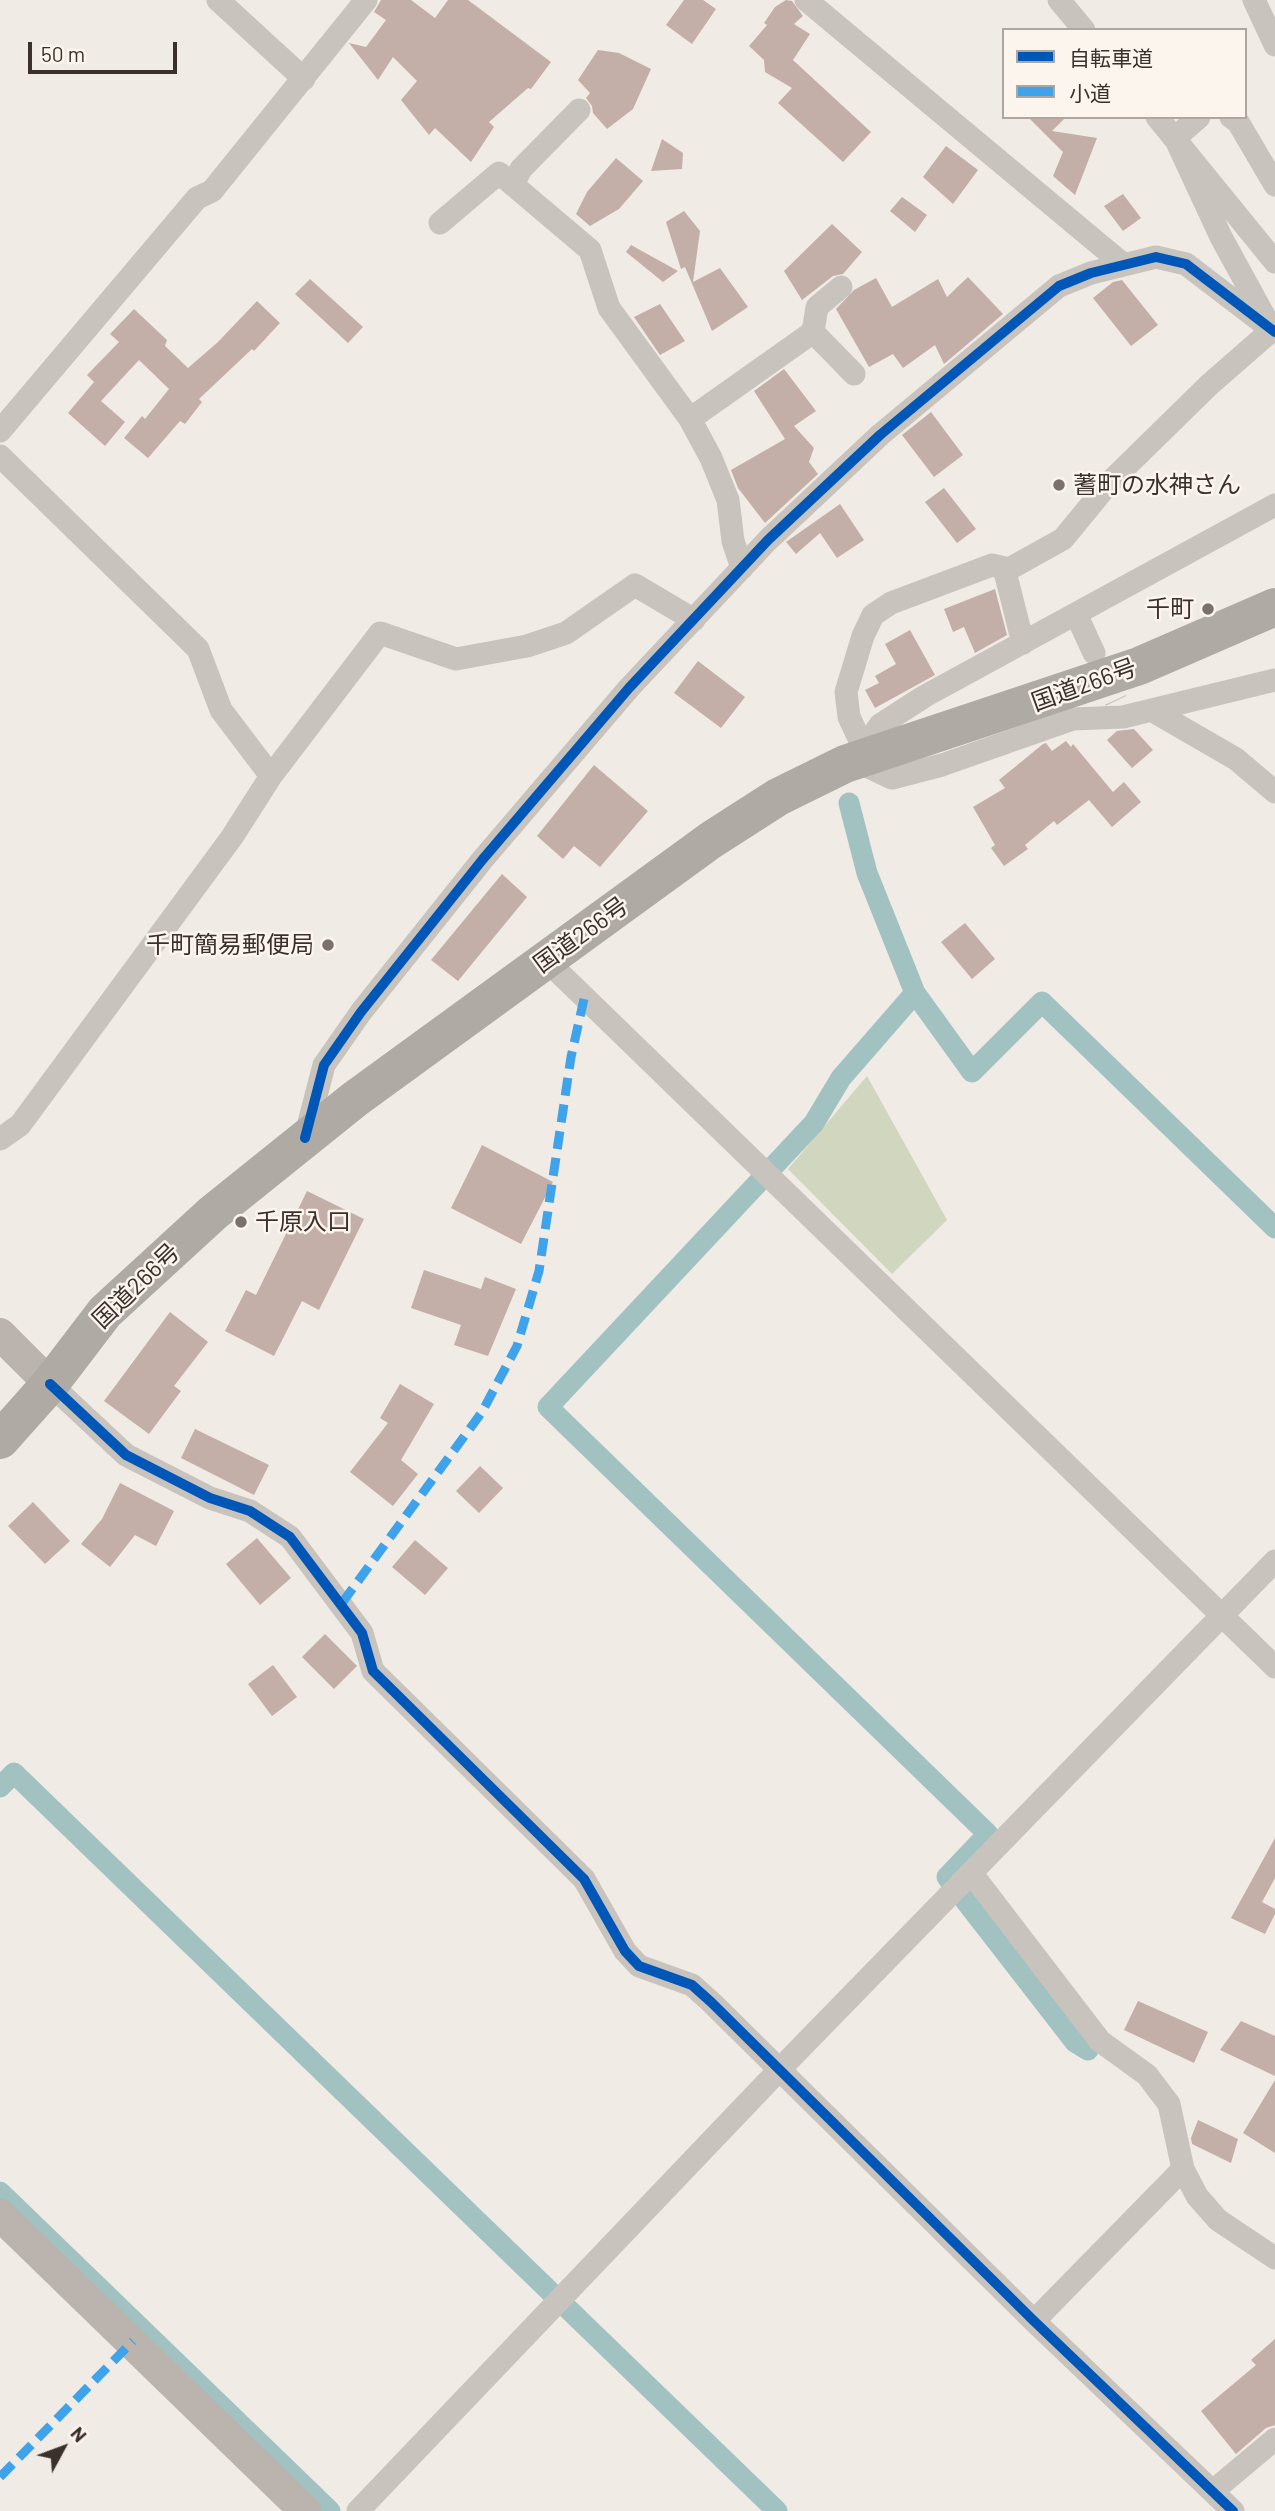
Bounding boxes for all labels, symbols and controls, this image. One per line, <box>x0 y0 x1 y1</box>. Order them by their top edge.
scale bar <box>32 28 180 72</box>
legend <box>1002 28 1247 119</box>
text: 50 m <box>41 41 85 66</box>
text: 自転車道 <box>1069 45 1153 70</box>
text: 小道 <box>1069 80 1111 105</box>
place label: 蓍町の水神さん <box>1073 471 1241 499</box>
marker: 蓍町の水神さん <box>1051 477 1067 493</box>
place label: 千町 <box>1146 595 1194 623</box>
marker: 千町 <box>1200 601 1216 617</box>
street label: 国道266号 <box>1028 653 1140 717</box>
street label: 国道266号 <box>528 891 634 979</box>
place label: 千町簡易郵便局 <box>146 931 314 959</box>
marker: 千町簡易郵便局 <box>320 937 336 953</box>
place label: 千原入口 <box>255 1208 351 1236</box>
marker: 千原入口 <box>233 1214 249 1230</box>
street label: 国道266号 <box>87 1238 185 1334</box>
north arrow <box>28 2413 98 2483</box>
text: N <box>66 2422 92 2446</box>

